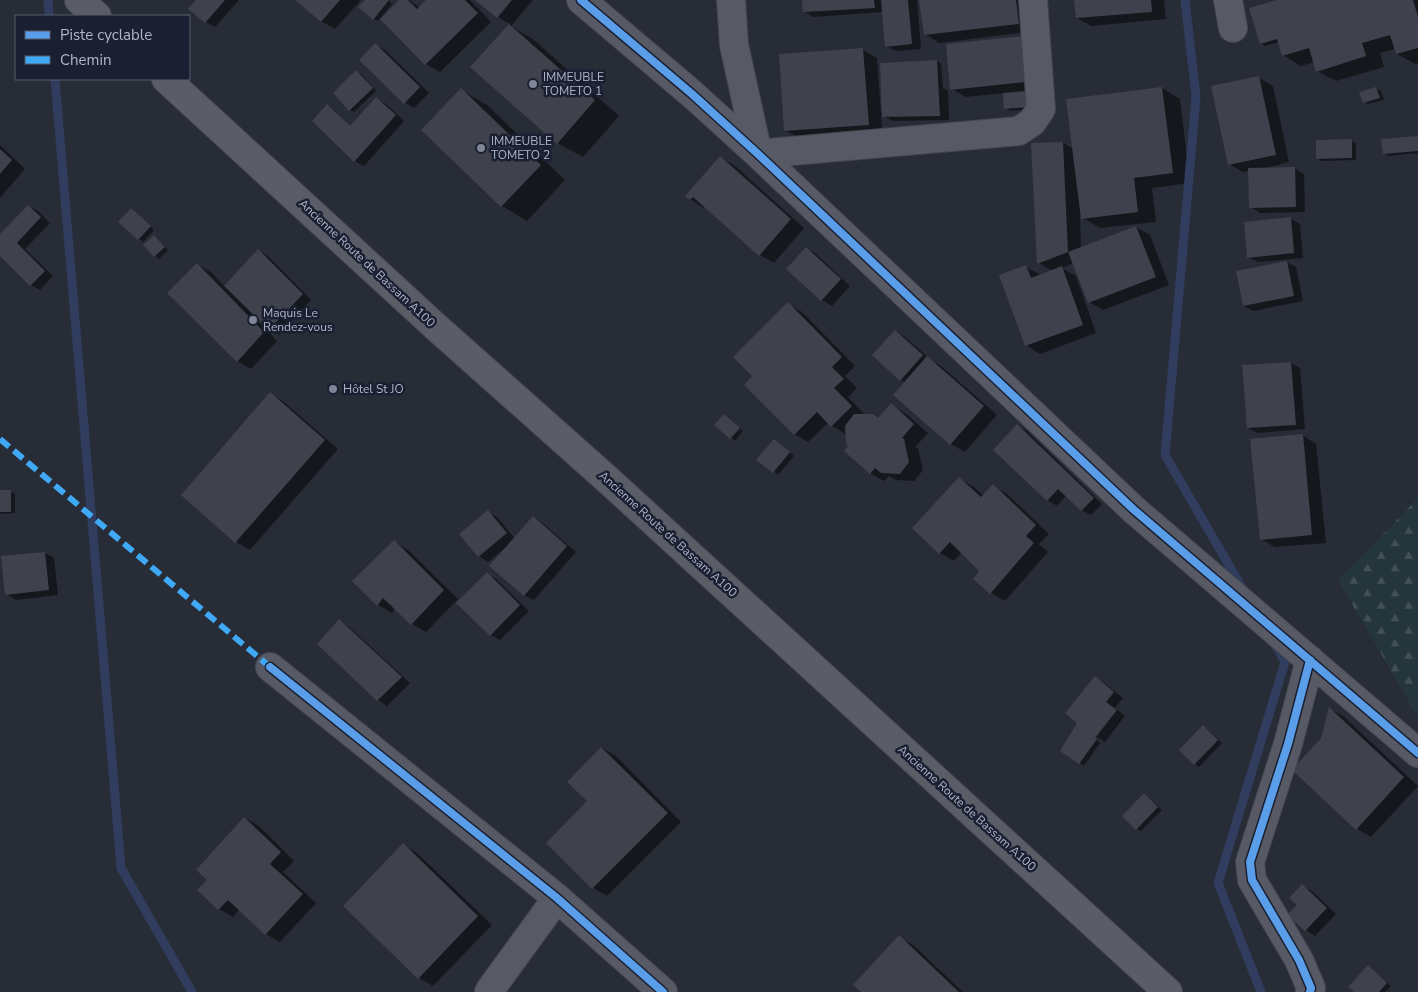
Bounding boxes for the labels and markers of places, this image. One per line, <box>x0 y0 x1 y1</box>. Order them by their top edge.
place label: IMMEUBLE TOMETO 1 <box>543 69 604 99</box>
marker: IMMEUBLE TOMETO 1 <box>527 78 539 90</box>
place label: IMMEUBLE TOMETO 2 <box>491 133 552 163</box>
marker: IMMEUBLE TOMETO 2 <box>475 142 487 154</box>
place label: Maquis Le Rendez-vous <box>263 305 333 335</box>
marker: Maquis Le Rendez-vous <box>247 314 259 326</box>
place label: Hôtel St JO <box>343 381 404 397</box>
marker: Hôtel St JO <box>327 383 339 395</box>

